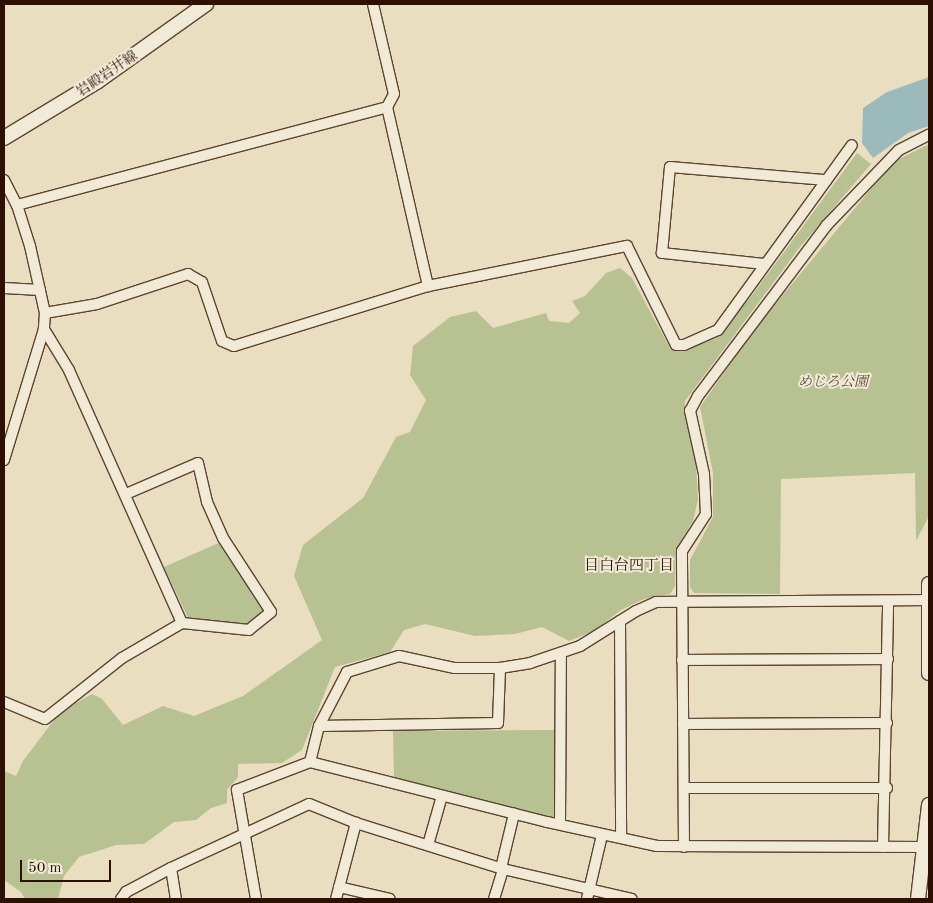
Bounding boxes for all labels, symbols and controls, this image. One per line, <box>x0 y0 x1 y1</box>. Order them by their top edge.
street label: 岩殿岩井線 <box>73 47 141 101</box>
park label: めじろ公園 <box>798 374 868 390</box>
district label: 目白台四丁目 <box>584 558 674 576</box>
scale bar <box>22 850 114 882</box>
text: 50 m <box>28 861 62 876</box>

